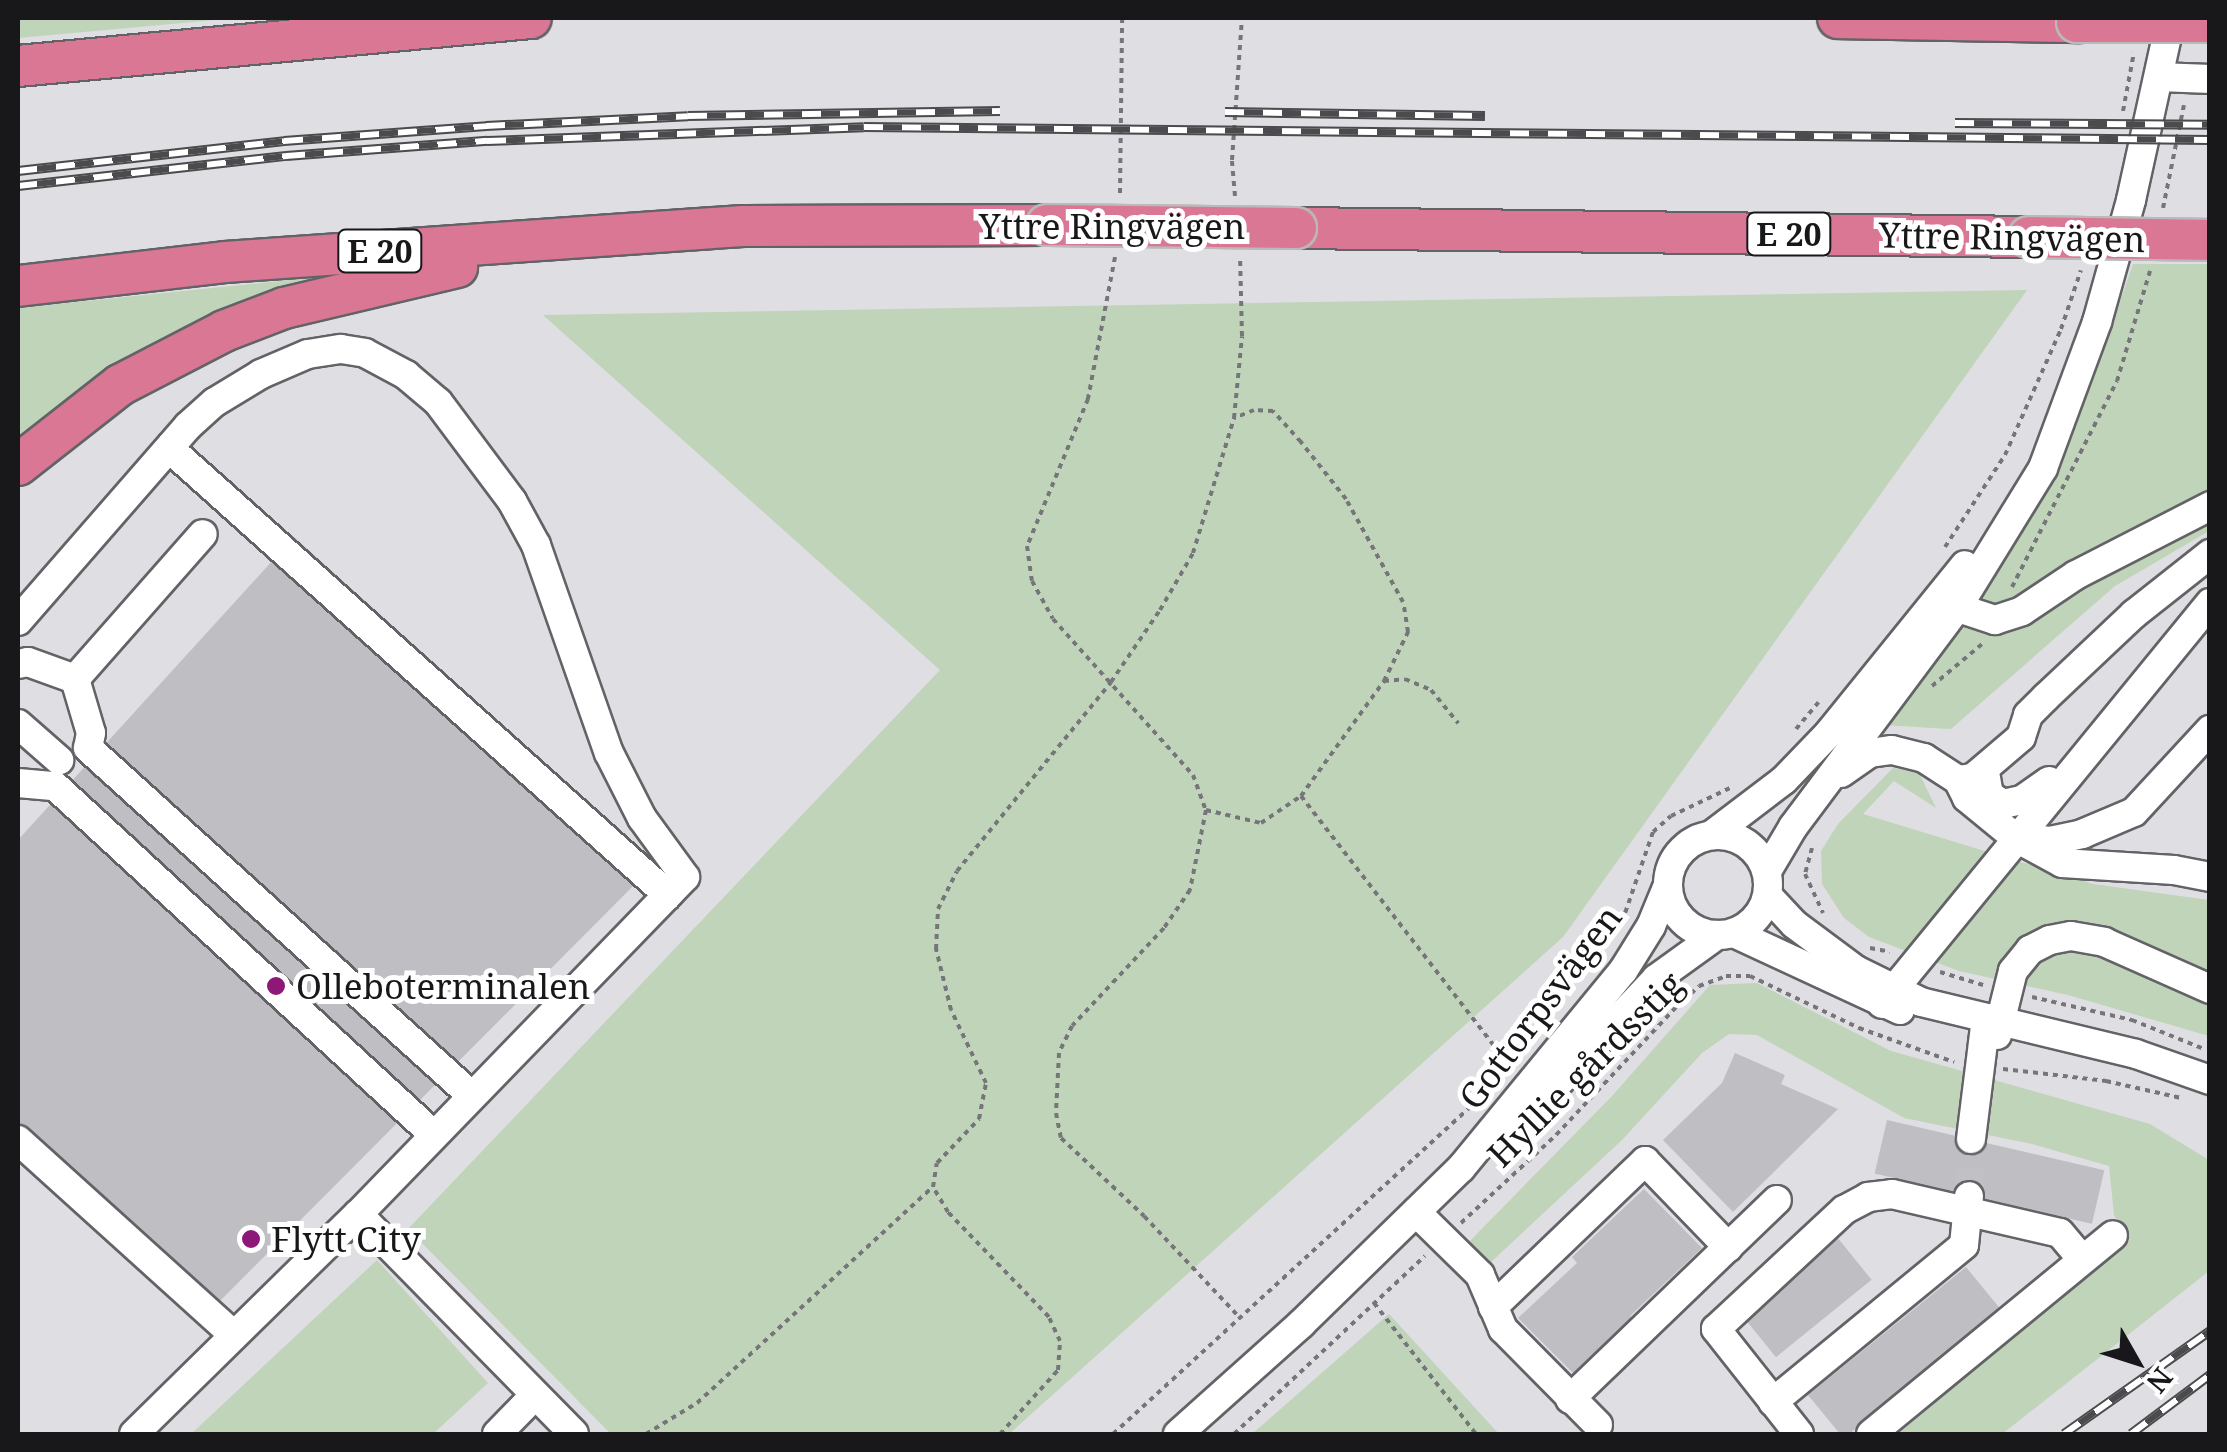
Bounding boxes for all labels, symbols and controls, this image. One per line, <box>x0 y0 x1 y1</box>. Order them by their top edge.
street label: Yttre Ringvägen <box>979 205 1245 247</box>
road number: E 20 <box>1744 207 1834 261</box>
street label: Yttre Ringvägen <box>1878 214 2146 260</box>
road number: E 20 <box>335 224 425 278</box>
street label: Gottorpsvägen <box>1450 897 1630 1117</box>
street label: Hyllie gårdsstig <box>1479 963 1691 1175</box>
place label: Olleboterminalen <box>296 965 590 1007</box>
marker: Olleboterminalen <box>265 975 287 997</box>
place label: Flytt City <box>271 1218 421 1260</box>
marker: Flytt City <box>240 1228 262 1250</box>
north arrow <box>2087 1312 2187 1412</box>
text: N <box>2139 1360 2182 1401</box>

